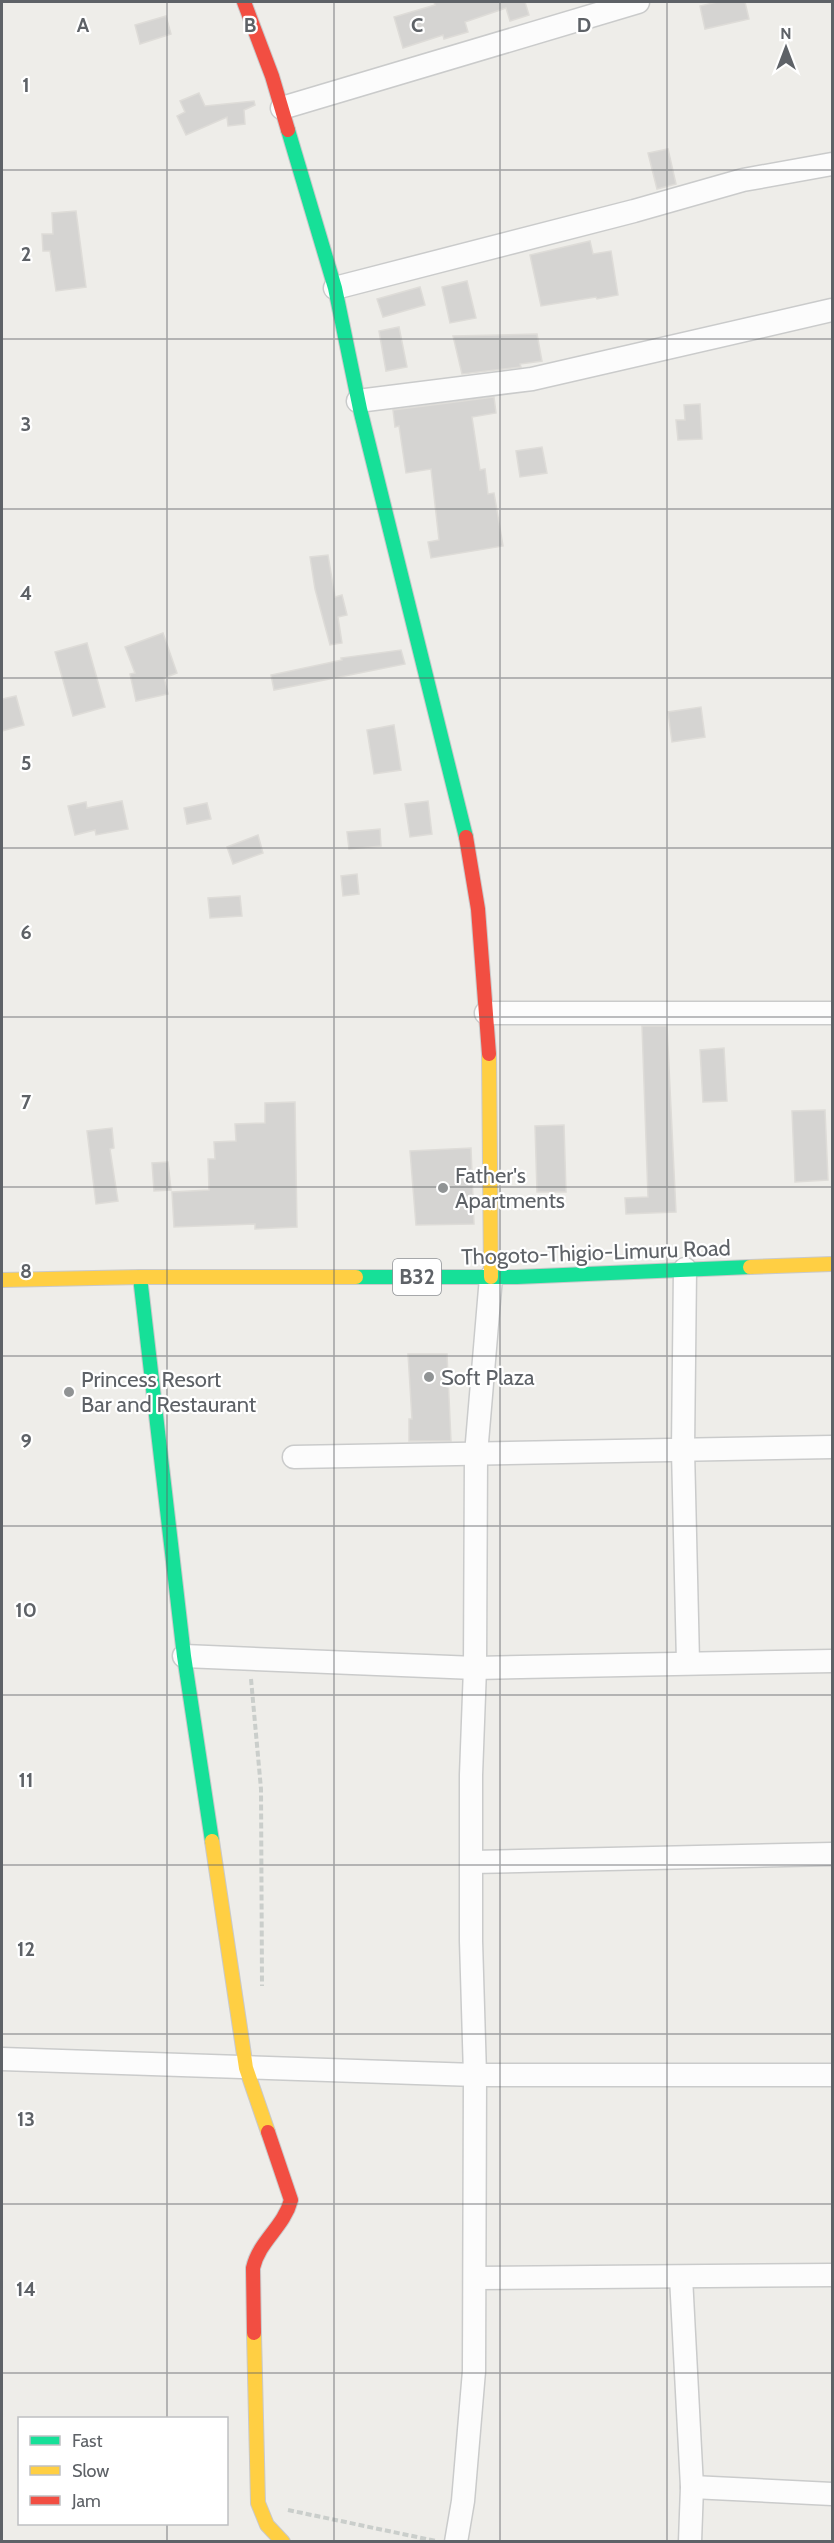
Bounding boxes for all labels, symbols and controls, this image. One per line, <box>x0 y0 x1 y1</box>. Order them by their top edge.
text: A <box>77 13 90 37</box>
text: B <box>244 13 256 37</box>
text: C <box>411 13 423 37</box>
text: D <box>577 13 591 37</box>
north arrow <box>756 18 816 78</box>
text: N <box>780 24 792 43</box>
text: 1 <box>22 73 30 97</box>
text: 2 <box>21 242 31 266</box>
text: 3 <box>21 412 31 436</box>
text: 4 <box>20 581 32 605</box>
text: 5 <box>21 751 31 775</box>
text: 6 <box>20 920 32 944</box>
text: 7 <box>21 1090 32 1114</box>
place label: Father's Apartments <box>455 1162 565 1214</box>
marker: Father's Apartments <box>436 1181 450 1195</box>
street label: Thogoto-Thigio-Limuru Road <box>461 1234 731 1271</box>
text: 8 <box>20 1259 32 1283</box>
road number: B32 <box>393 1259 441 1295</box>
place label: Soft Plaza <box>441 1364 535 1391</box>
place label: Princess Resort Bar and Restaurant <box>81 1366 257 1418</box>
marker: Soft Plaza <box>422 1370 436 1384</box>
marker: Princess Resort Bar and Restaurant <box>62 1385 76 1399</box>
text: 9 <box>20 1429 32 1453</box>
text: 10 <box>15 1598 37 1622</box>
text: 11 <box>19 1768 33 1792</box>
text: 12 <box>17 1937 35 1961</box>
text: 13 <box>17 2107 35 2131</box>
text: 14 <box>16 2277 36 2301</box>
legend <box>18 2417 228 2525</box>
text: Fast <box>72 2430 103 2452</box>
text: Slow <box>72 2460 109 2482</box>
text: Jam <box>71 2490 101 2512</box>

